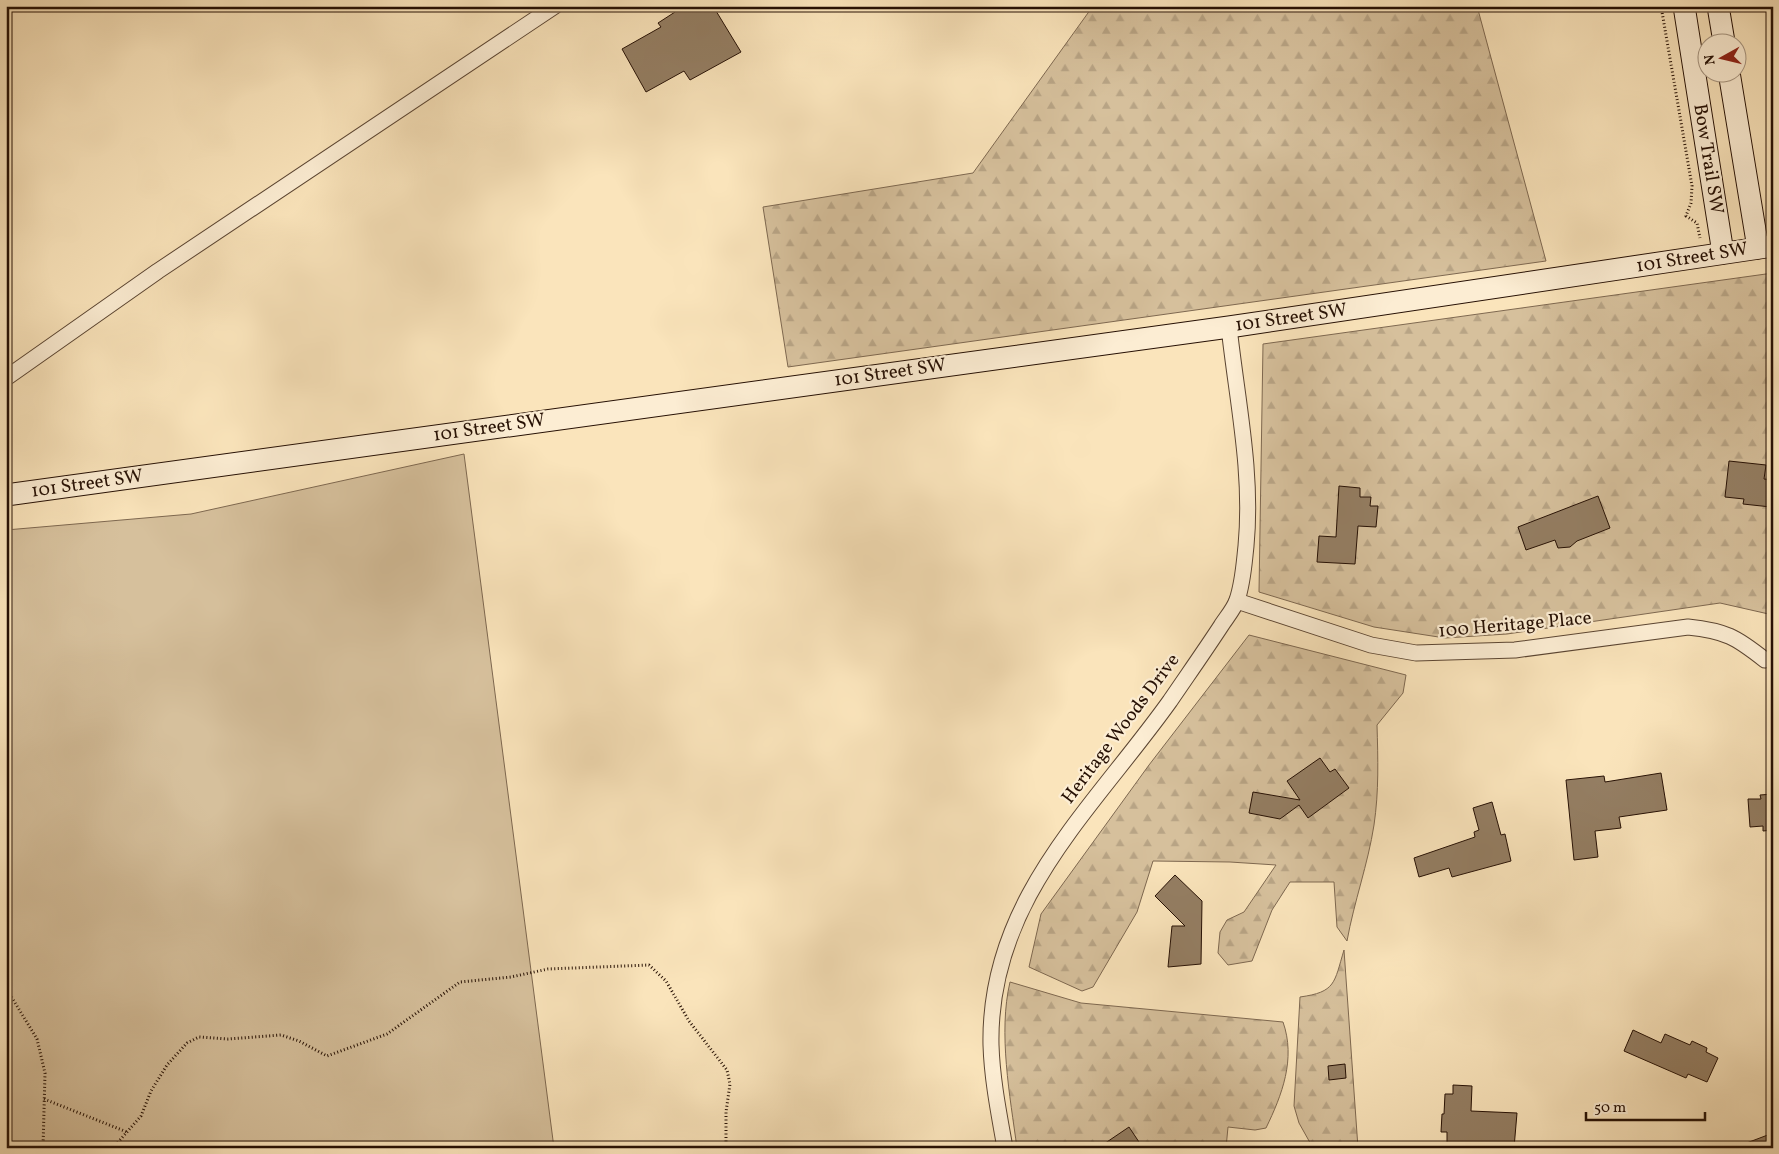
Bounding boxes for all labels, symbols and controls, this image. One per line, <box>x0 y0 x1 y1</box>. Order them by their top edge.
north arrow <box>1696 32 1746 82</box>
text: N <box>1700 53 1721 66</box>
street label: Bow Trail SW <box>1686 102 1730 216</box>
street label: 101 Street SW <box>1634 236 1750 280</box>
street label: 101 Street SW <box>1233 297 1349 339</box>
street label: 101 Street SW <box>832 352 948 394</box>
street label: 101 Street SW <box>431 407 547 449</box>
street label: 101 Street SW <box>29 463 145 505</box>
street label: 100 Heritage Place <box>1437 605 1593 645</box>
street label: Heritage Woods Drive <box>1056 649 1186 809</box>
scale bar <box>1586 1089 1705 1121</box>
text: 50 m <box>1594 1098 1626 1119</box>

